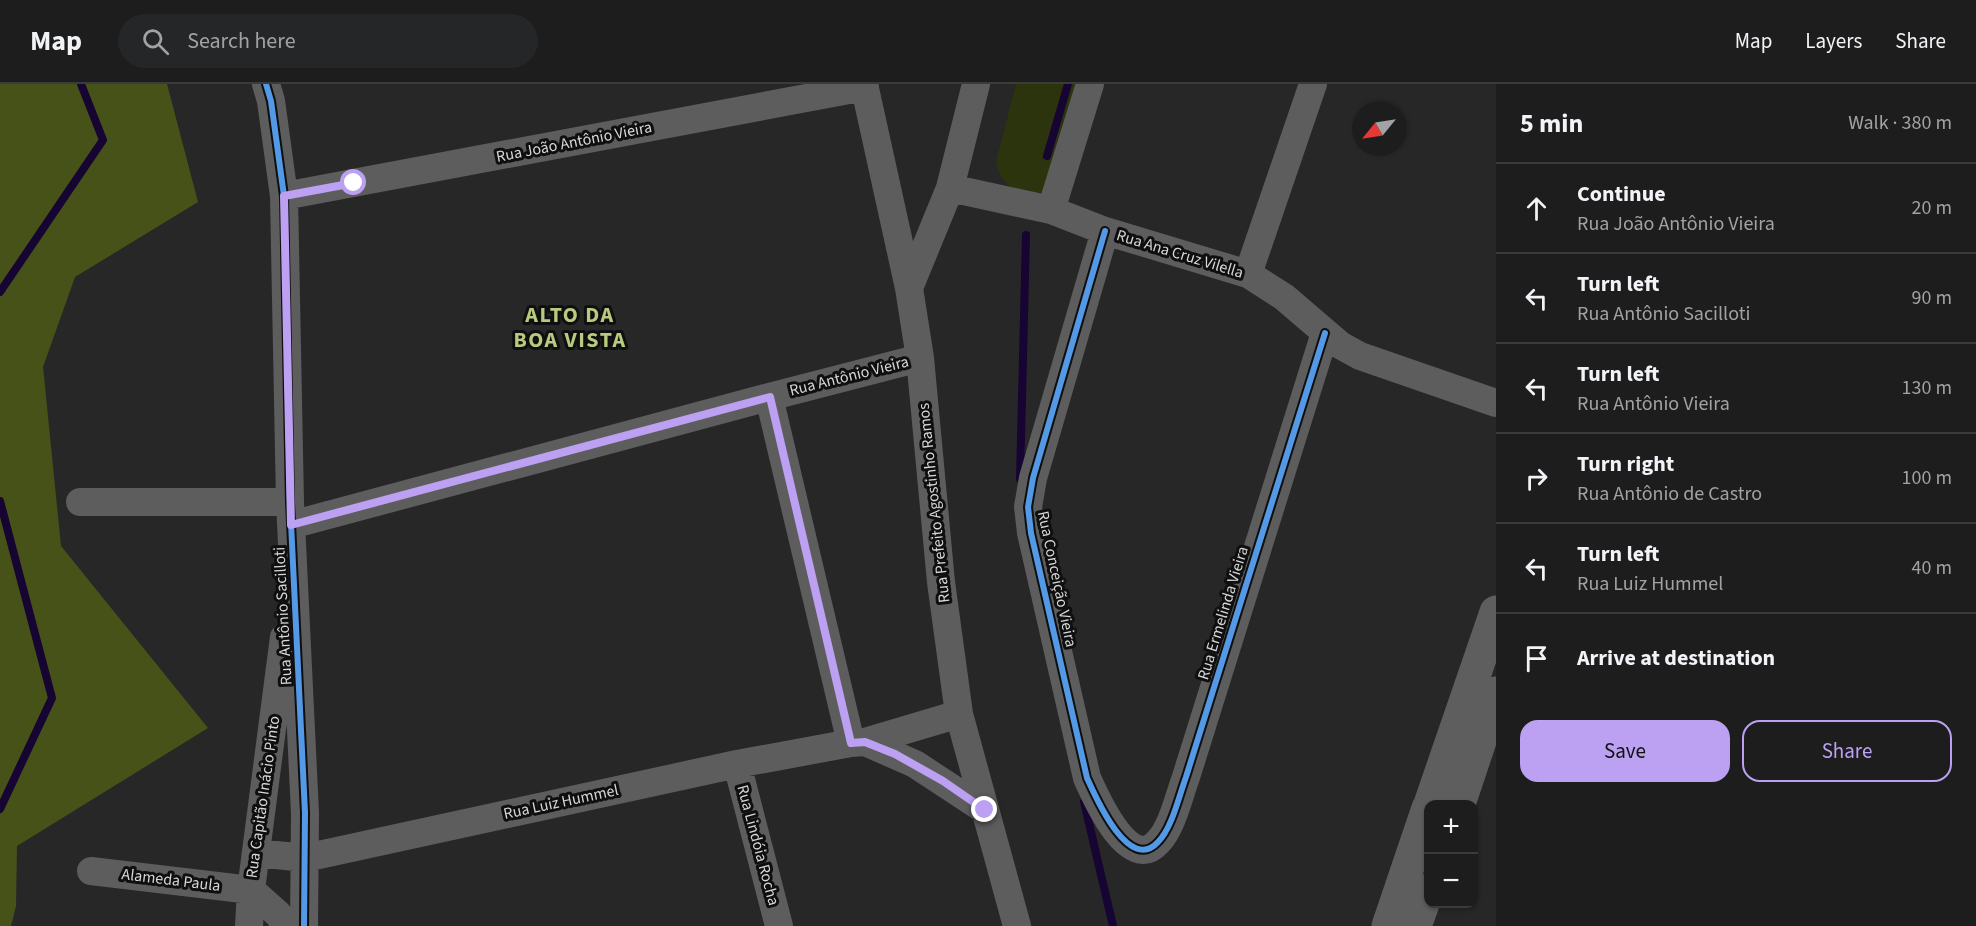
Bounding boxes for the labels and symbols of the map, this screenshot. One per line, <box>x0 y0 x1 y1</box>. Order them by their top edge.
north arrow <box>1352 102 1406 156</box>
street label: Rua João Antônio Vieira <box>494 116 654 168</box>
route start <box>340 169 366 195</box>
street label: Rua Ana Cruz Vilella <box>1114 224 1246 284</box>
district label: ALTO DA BOA VISTA <box>513 299 627 356</box>
street label: Rua Antônio Vieira <box>787 351 911 401</box>
street label: Rua Prefeito Agostinho Ramos <box>913 402 955 604</box>
street label: Rua Conceição Vieira <box>1032 509 1082 649</box>
street label: Rua Ermelinda Vieira <box>1192 544 1254 682</box>
street label: Rua Antônio Sacilloti <box>268 546 298 686</box>
street label: Rua Capitão Inácio Pinto <box>241 714 285 880</box>
street label: Rua Luiz Hummel <box>501 779 621 825</box>
street label: Rua Lindóia Rocha <box>731 782 785 908</box>
route end <box>971 796 997 822</box>
street label: Alameda Paula <box>120 863 222 897</box>

